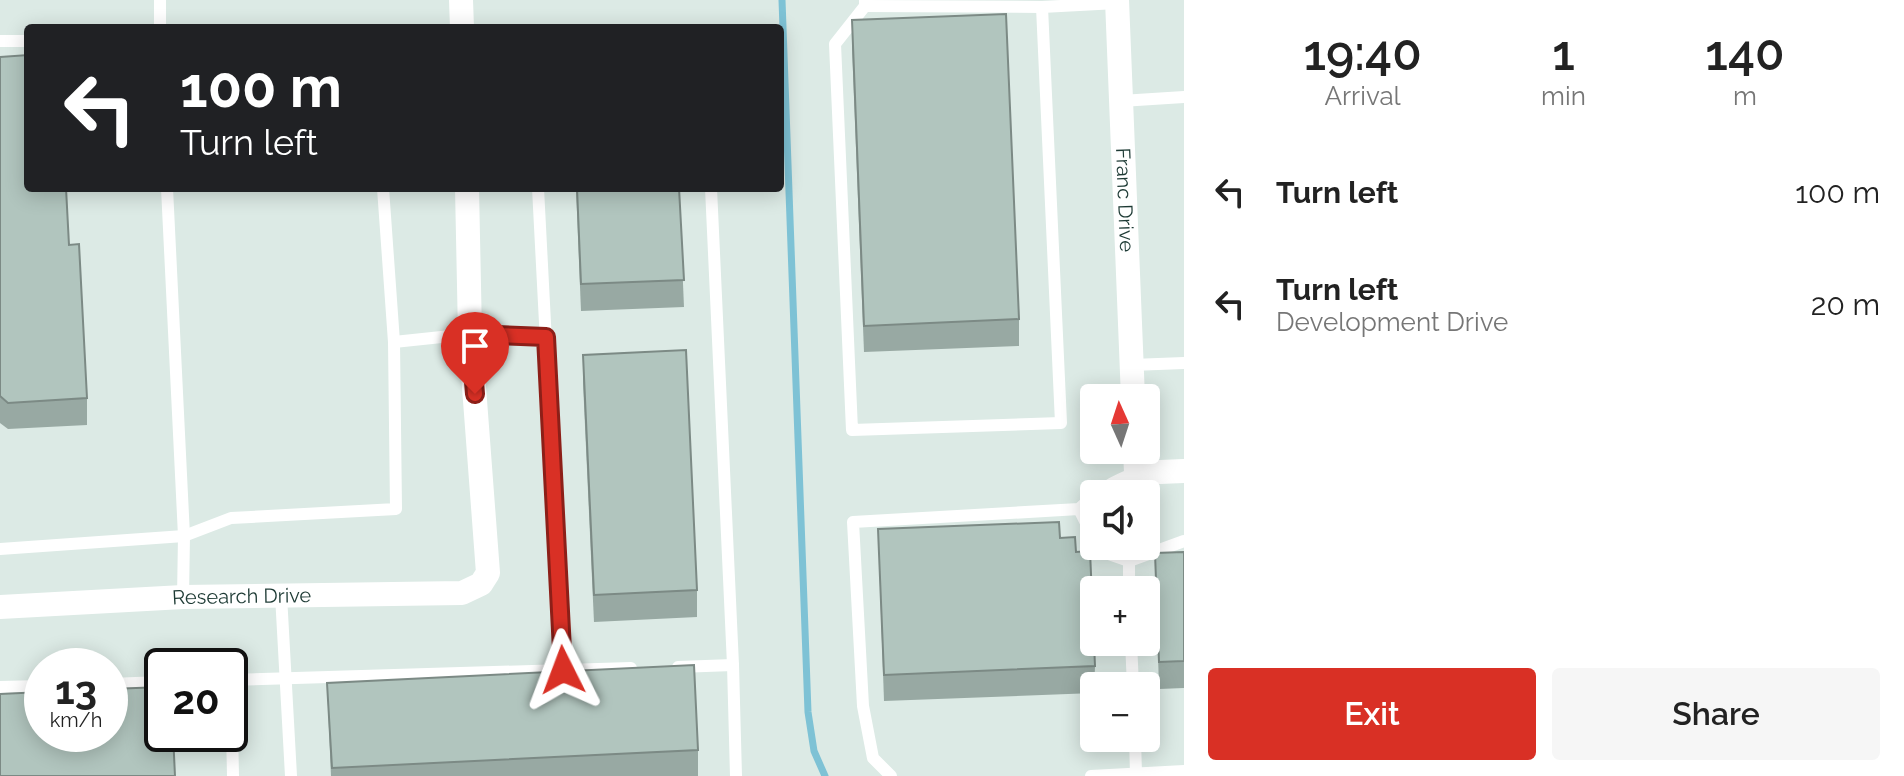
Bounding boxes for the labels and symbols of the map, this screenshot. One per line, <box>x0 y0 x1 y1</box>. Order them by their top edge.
street label: Franc Drive <box>1111 147 1139 253</box>
pin <box>441 312 509 394</box>
north arrow <box>1080 384 1160 464</box>
street label: Research Drive <box>172 583 312 610</box>
position arrow <box>521 628 605 712</box>
speed limit sign: 20 <box>144 648 248 752</box>

